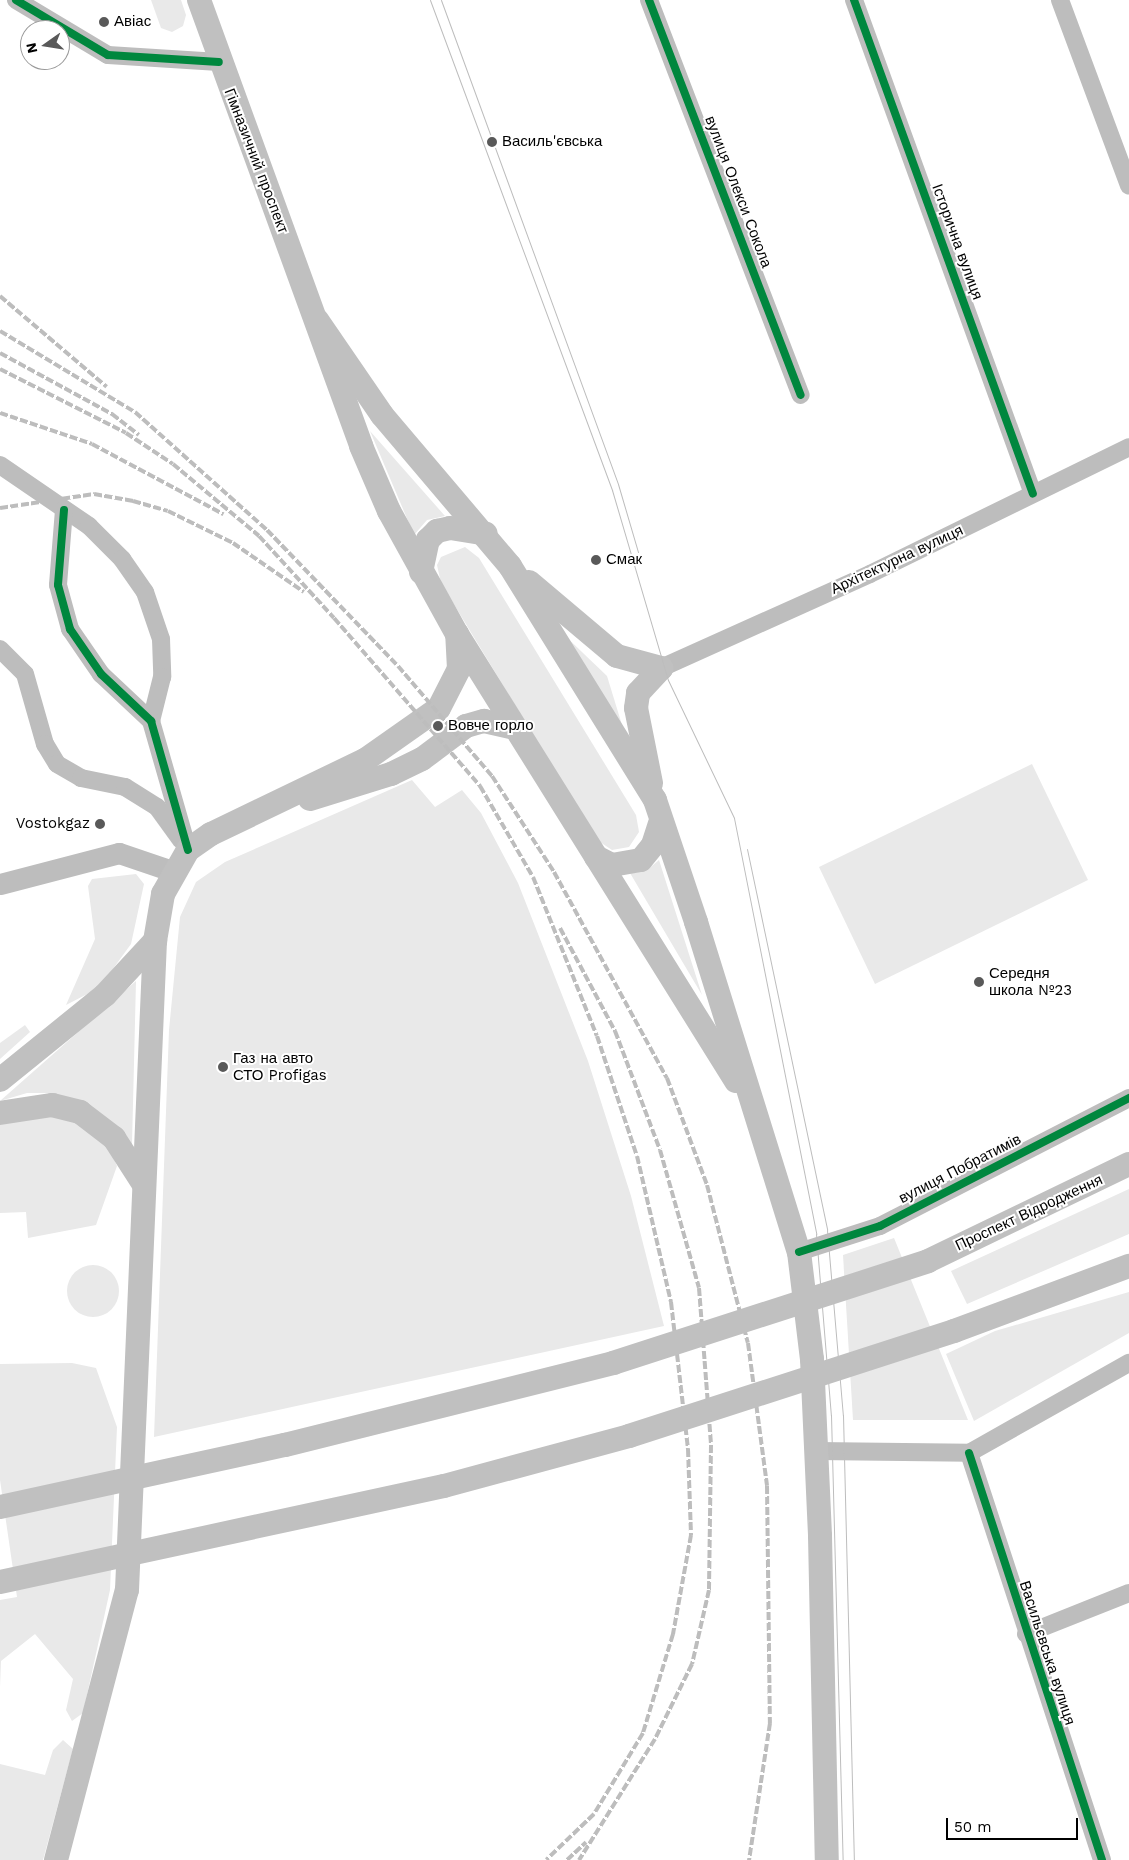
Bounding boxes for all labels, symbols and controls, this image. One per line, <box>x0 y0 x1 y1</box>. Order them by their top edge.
place label: Авіас <box>114 13 151 31</box>
marker: Авіас <box>98 16 110 28</box>
north arrow <box>20 20 70 70</box>
text: N <box>22 41 40 55</box>
street label: Гімназичний проспект <box>220 86 292 236</box>
street label: вулиця Олекси Сокола <box>701 114 775 270</box>
place label: Василь'євська <box>502 133 602 151</box>
marker: Василь'євська <box>486 136 498 148</box>
street label: Історична вулиця <box>928 182 986 302</box>
street label: Архітектурна вулиця <box>828 521 966 599</box>
place label: Смак <box>606 551 642 569</box>
marker: Смак <box>590 554 602 566</box>
place label: Вовче горло <box>448 717 533 735</box>
marker: Вовче горло <box>432 720 444 732</box>
place label: Vostokgaz <box>16 815 90 833</box>
marker: Vostokgaz <box>94 818 106 830</box>
place label: Середня школа №23 <box>989 964 1072 999</box>
marker: Середня школа №23 <box>973 976 985 988</box>
place label: Газ на авто СТО Profigas <box>233 1049 327 1084</box>
marker: Газ на авто СТО Profigas <box>217 1061 229 1073</box>
street label: вулиця Побратимів <box>896 1130 1024 1208</box>
street label: Проспект Відродження <box>953 1171 1105 1255</box>
street label: Васильєвська вулиця <box>1015 1579 1079 1727</box>
scale bar <box>949 1808 1082 1840</box>
text: 50 m <box>954 1818 991 1836</box>

